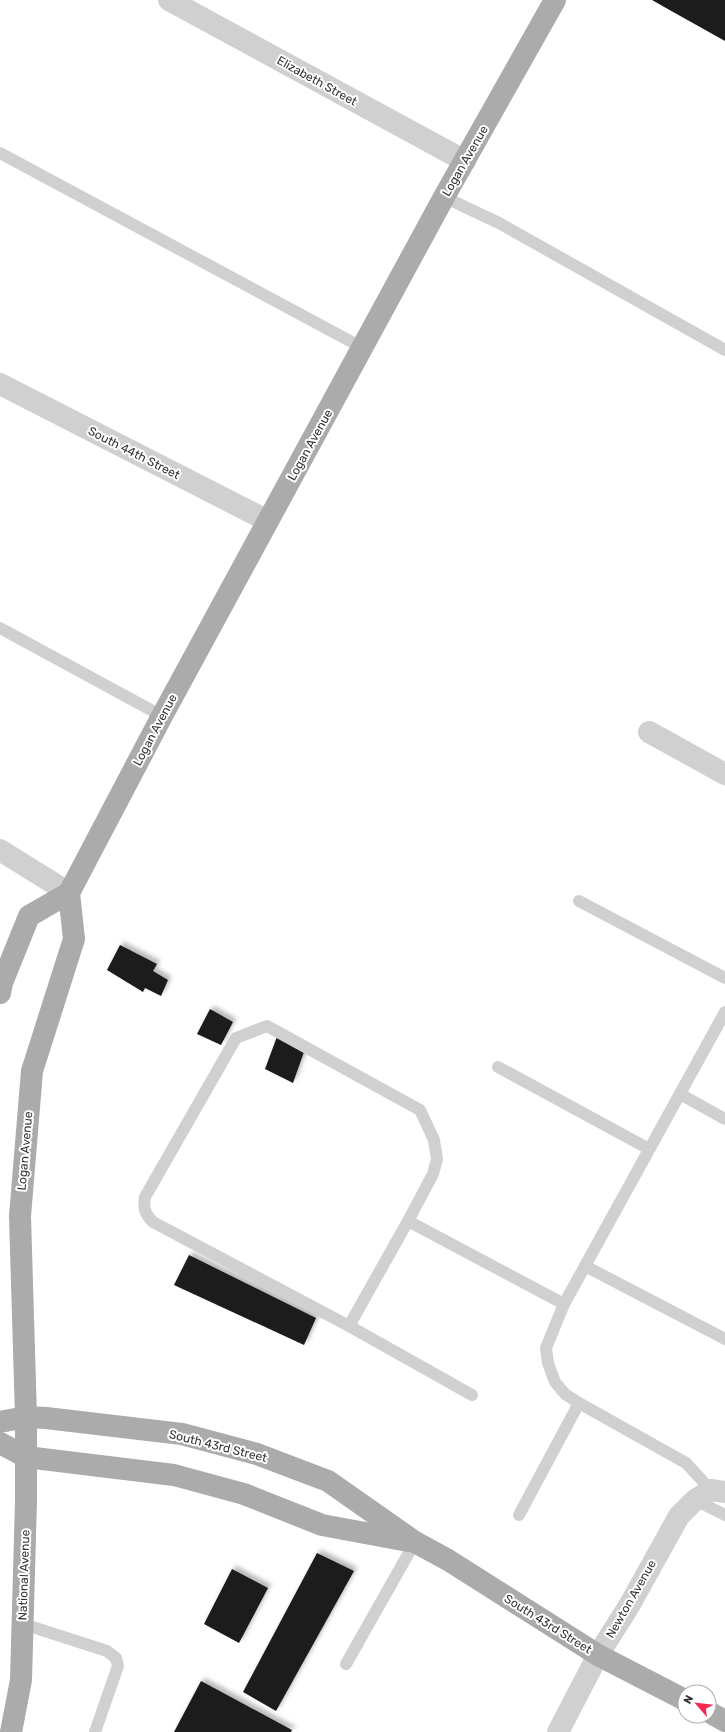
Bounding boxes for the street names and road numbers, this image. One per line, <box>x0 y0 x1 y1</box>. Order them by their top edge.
street label: Elizabeth Street <box>275 53 360 109</box>
street label: Logan Avenue <box>439 123 491 199</box>
street label: Logan Avenue <box>285 407 335 483</box>
street label: South 44th Street <box>86 424 182 482</box>
street label: Logan Avenue <box>130 691 180 768</box>
street label: Logan Avenue <box>15 1111 35 1191</box>
street label: South 43rd Street <box>168 1427 269 1465</box>
street label: National Avenue <box>15 1529 33 1621</box>
street label: Newton Avenue <box>603 1557 659 1641</box>
street label: South 43rd Street <box>502 1591 595 1657</box>

